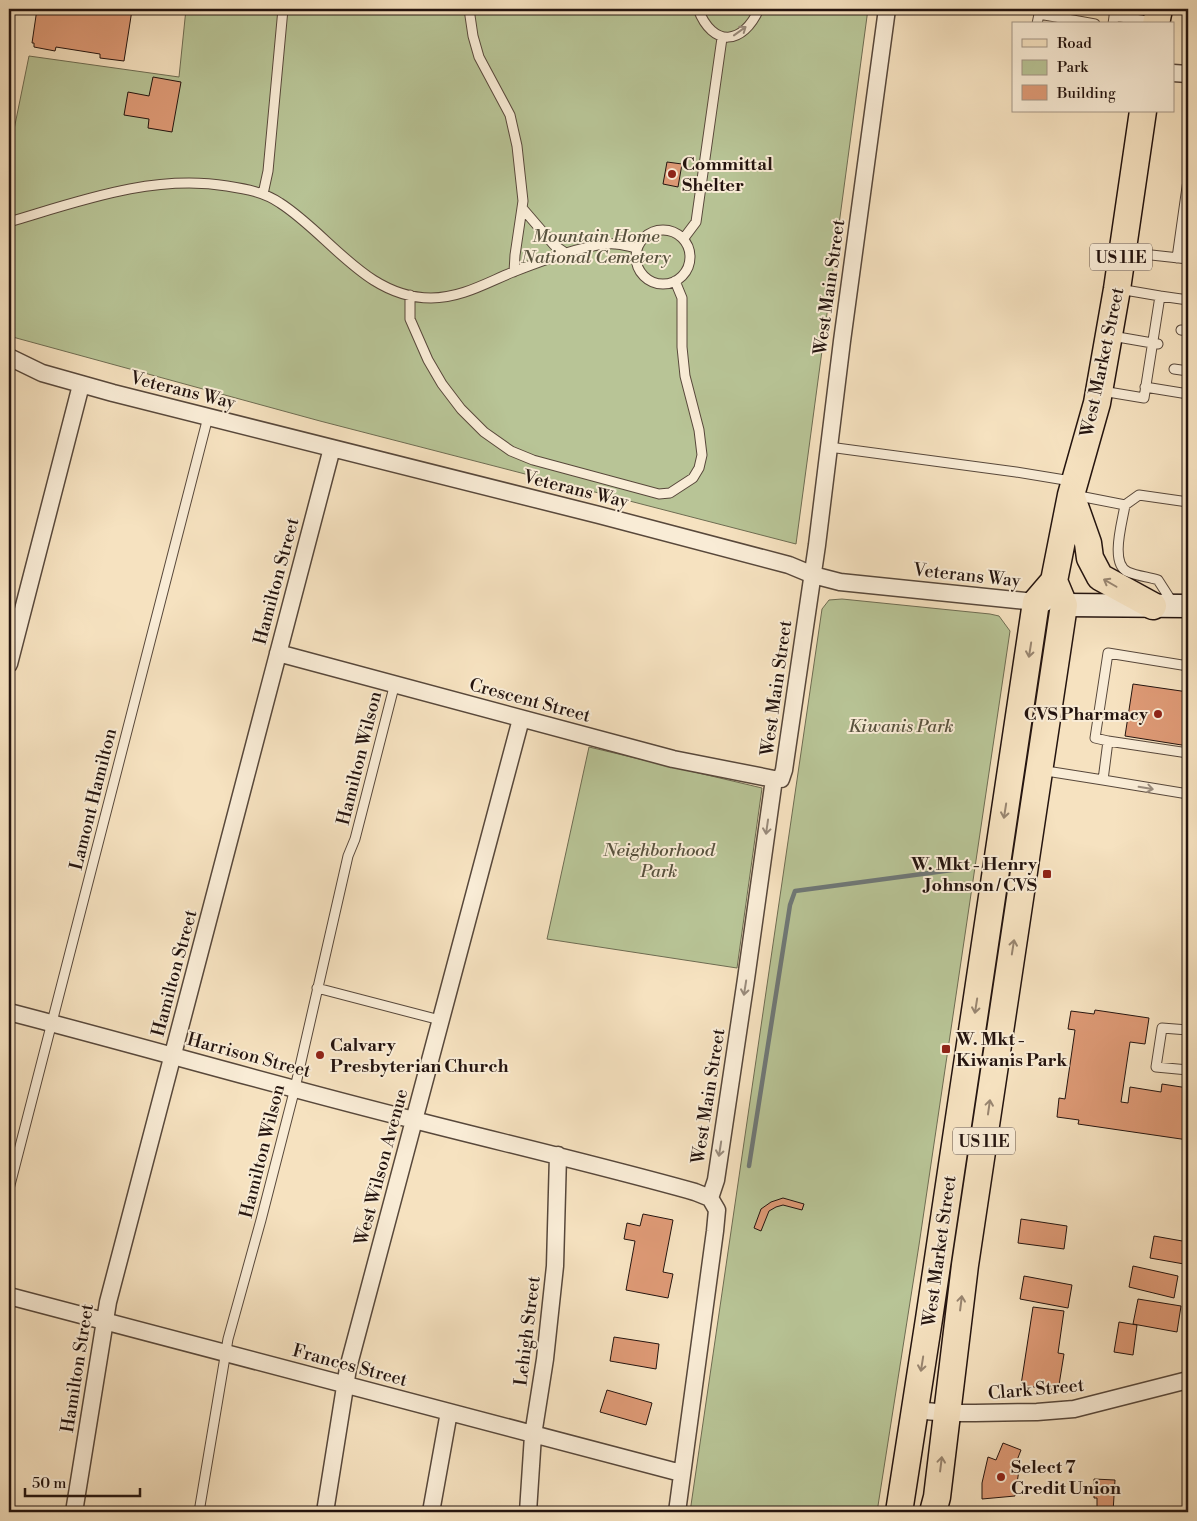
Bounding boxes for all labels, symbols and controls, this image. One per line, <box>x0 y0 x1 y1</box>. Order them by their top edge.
legend <box>1012 22 1174 112</box>
one-way arrow <box>734 26 747 37</box>
text: Road <box>1057 34 1092 53</box>
text: Park <box>1057 58 1089 77</box>
text: Building <box>1056 84 1116 103</box>
place label: Committal Shelter <box>682 153 773 197</box>
marker: Committal Shelter <box>666 168 678 180</box>
street label: West Main Street <box>808 217 850 357</box>
park label: Mountain Home National Cemetery <box>520 225 671 269</box>
road number: US 11E <box>1090 243 1152 270</box>
street label: West Market Street <box>1075 285 1130 440</box>
street label: Veterans Way <box>127 366 238 415</box>
street label: Veterans Way <box>520 465 631 514</box>
street label: Hamilton Street <box>249 515 305 647</box>
street label: Veterans Way <box>911 558 1022 593</box>
one-way arrow <box>1103 578 1117 588</box>
street label: West Main Street <box>755 618 797 758</box>
one-way arrow <box>1024 642 1034 658</box>
street label: Crescent Street <box>467 673 594 728</box>
street label: Hamilton Wilson <box>332 689 387 827</box>
place label: CVS Pharmacy <box>1024 703 1149 726</box>
marker: CVS Pharmacy <box>1152 708 1164 720</box>
park label: Kiwanis Park <box>848 715 954 738</box>
street label: Lamont Hamilton <box>65 726 122 872</box>
one-way arrow <box>1137 783 1153 793</box>
one-way arrow <box>1000 803 1010 819</box>
one-way arrow <box>762 819 772 835</box>
park label: Neighborhood Park <box>602 839 716 883</box>
place label: W. Mkt - Henry Johnson / CVS <box>910 853 1038 897</box>
marker: W. Mkt - Henry Johnson / CVS <box>1041 868 1053 880</box>
street label: Hamilton Street <box>147 907 203 1039</box>
one-way arrow <box>1008 939 1018 955</box>
one-way arrow <box>740 980 750 996</box>
one-way arrow <box>970 998 980 1014</box>
street label: West Main Street <box>686 1026 731 1166</box>
street label: Harrison Street <box>185 1028 314 1083</box>
place label: W. Mkt - Kiwanis Park <box>955 1028 1068 1072</box>
place label: Calvary Presbyterian Church <box>330 1034 509 1078</box>
marker: W. Mkt - Kiwanis Park <box>940 1043 952 1055</box>
marker: Calvary Presbyterian Church <box>314 1049 326 1061</box>
street label: Hamilton Wilson <box>235 1082 290 1220</box>
street label: West Wilson Avenue <box>349 1086 413 1249</box>
one-way arrow <box>984 1100 994 1116</box>
road number: US 11E <box>953 1128 1015 1154</box>
one-way arrow <box>715 1141 725 1157</box>
street label: West Market Street <box>917 1173 962 1329</box>
street label: Lehigh Street <box>509 1274 546 1387</box>
one-way arrow <box>956 1295 966 1311</box>
street label: Hamilton Street <box>56 1301 99 1434</box>
street label: Frances Street <box>290 1339 410 1392</box>
one-way arrow <box>917 1356 927 1372</box>
street label: Clark Street <box>987 1374 1086 1405</box>
one-way arrow <box>936 1456 946 1472</box>
place label: Select 7 Credit Union <box>1011 1456 1121 1500</box>
scale bar <box>25 1466 140 1498</box>
marker: Select 7 Credit Union <box>995 1471 1007 1483</box>
text: 50 m <box>32 1474 66 1493</box>

